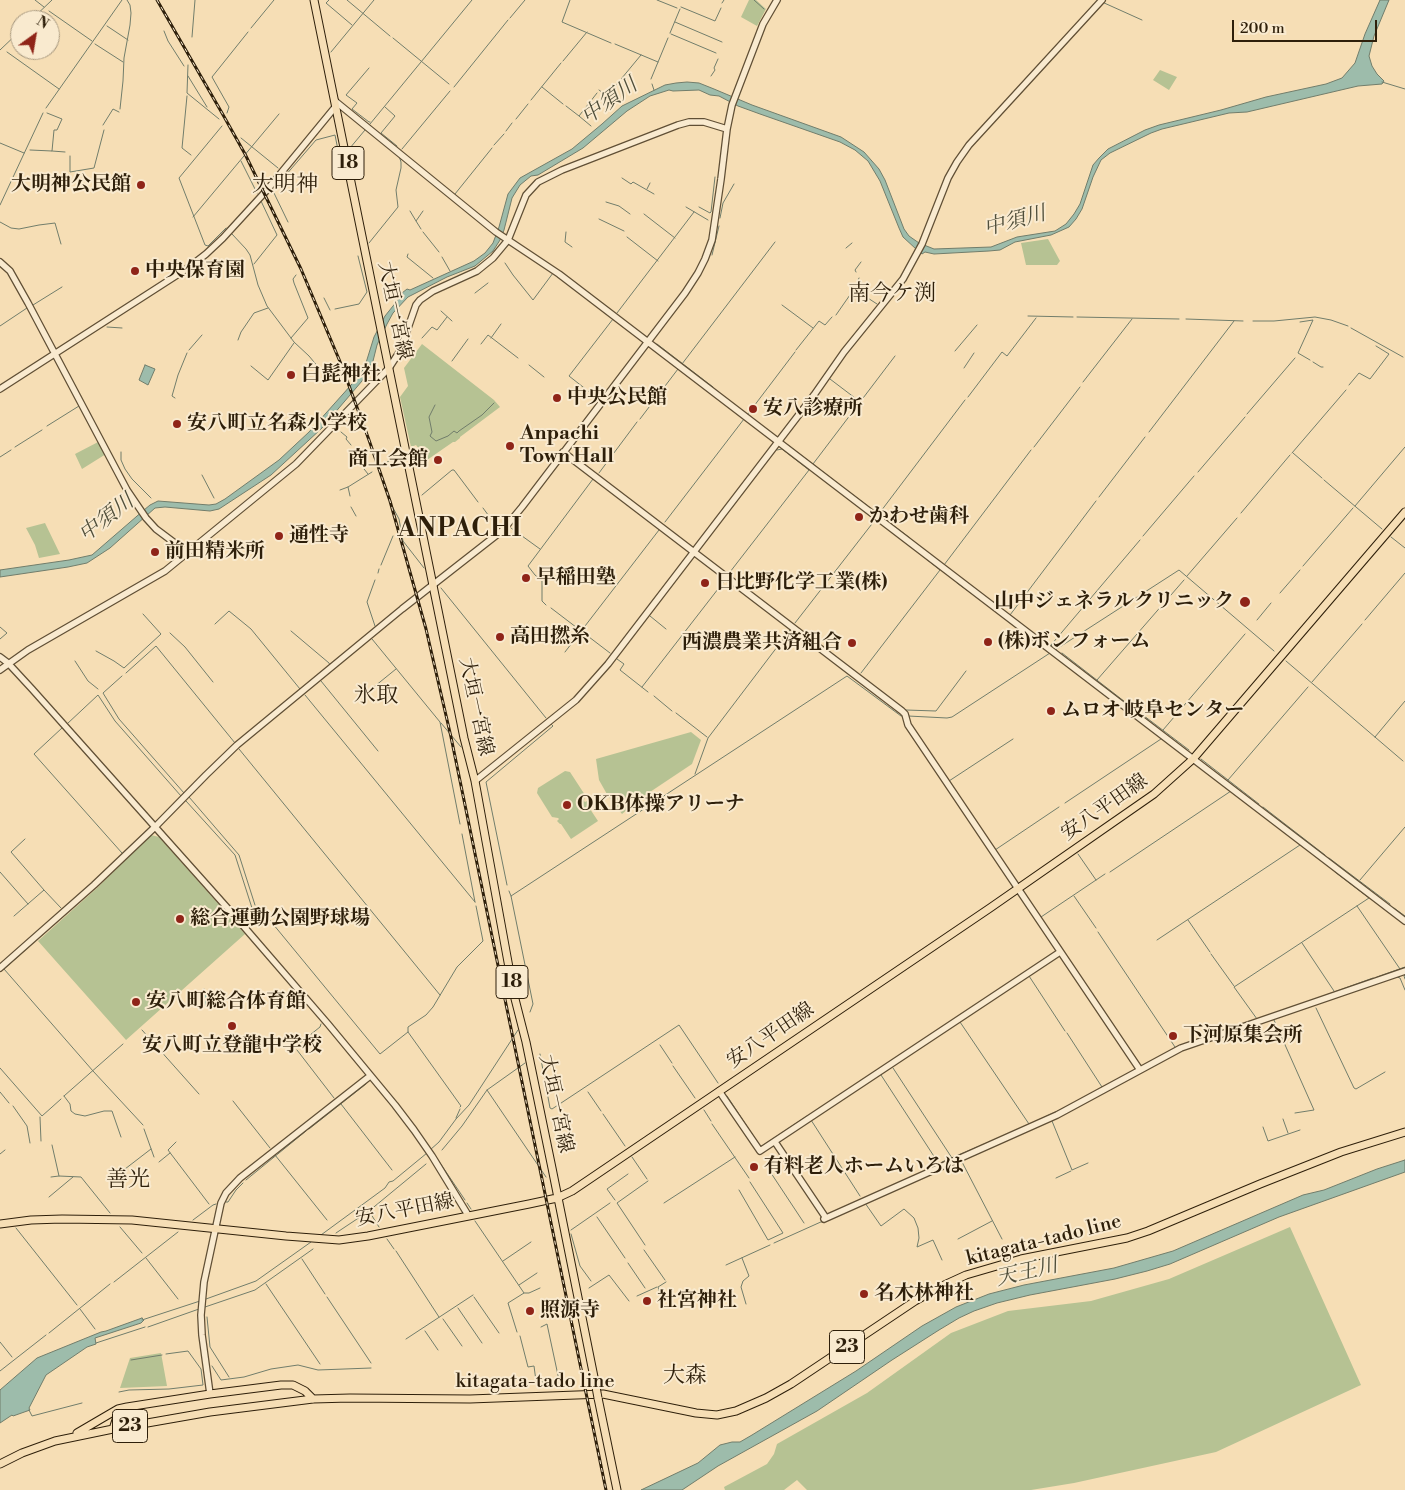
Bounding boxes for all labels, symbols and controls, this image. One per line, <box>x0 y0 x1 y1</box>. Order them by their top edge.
north arrow <box>10 10 60 60</box>
scale bar <box>1235 10 1380 42</box>
text: N <box>33 13 52 34</box>
text: 200 m <box>1240 19 1285 38</box>
water label: 中須川 <box>577 73 643 131</box>
road number: 18 <box>332 146 364 180</box>
place label: 大明神公民館 <box>11 173 131 197</box>
district label: 大明神 <box>252 173 318 199</box>
marker: 大明神公民館 <box>135 179 147 191</box>
water label: 中須川 <box>981 202 1049 242</box>
place label: 中央保育園 <box>145 259 245 283</box>
street label: 大垣一宮線 <box>372 260 416 362</box>
marker: 中央保育園 <box>129 265 141 277</box>
district label: 南今ケ渕 <box>848 282 936 308</box>
place label: 白髭神社 <box>301 363 381 387</box>
marker: 白髭神社 <box>285 369 297 381</box>
place label: 中央公民館 <box>567 386 667 410</box>
marker: 中央公民館 <box>551 392 563 404</box>
place label: 安八診療所 <box>763 397 863 421</box>
marker: 安八診療所 <box>747 403 759 415</box>
place label: 安八町立名森小学校 <box>187 412 367 436</box>
marker: 安八町立名森小学校 <box>171 418 183 430</box>
place label: Anpachi Town Hall <box>520 422 614 469</box>
marker: Anpachi Town Hall <box>504 440 516 452</box>
place label: 商工会館 <box>348 448 428 472</box>
marker: 商工会館 <box>432 454 444 466</box>
water label: 中須川 <box>74 490 140 548</box>
place label: かわせ歯科 <box>869 505 969 529</box>
marker: かわせ歯科 <box>853 511 865 523</box>
district label: ANPACHI <box>397 515 523 545</box>
place label: 通性寺 <box>289 524 349 548</box>
marker: 通性寺 <box>273 530 285 542</box>
place label: 前田精米所 <box>165 540 265 564</box>
marker: 前田精米所 <box>149 546 161 558</box>
place label: 早稲田塾 <box>536 566 616 590</box>
place label: 日比野化学工業(株) <box>715 571 887 595</box>
marker: 早稲田塾 <box>520 572 532 584</box>
marker: 日比野化学工業(株) <box>699 577 711 589</box>
place label: 山中ジェネラルクリニック <box>994 590 1234 614</box>
marker: 山中ジェネラルクリニック <box>1238 595 1252 609</box>
place label: 高田撚糸 <box>510 625 590 649</box>
place label: (株)ボンフォーム <box>998 630 1150 654</box>
marker: 高田撚糸 <box>494 631 506 643</box>
place label: 西濃農業共済組合 <box>682 631 842 655</box>
marker: (株)ボンフォーム <box>982 636 994 648</box>
marker: 西濃農業共済組合 <box>846 637 858 649</box>
street label: 大垣一宮線 <box>453 656 497 758</box>
district label: 氷取 <box>354 684 398 710</box>
place label: ムロオ 岐阜センター <box>1061 699 1244 723</box>
marker: ムロオ 岐阜センター <box>1045 705 1057 717</box>
street label: 安八平田線 <box>1057 769 1153 847</box>
place label: OKB体操アリーナ <box>577 793 745 817</box>
marker: OKB体操アリーナ <box>561 799 573 811</box>
place label: 総合運動公園野球場 <box>190 907 370 931</box>
marker: 総合運動公園野球場 <box>174 913 186 925</box>
road number: 18 <box>496 966 528 999</box>
place label: 安八町総合体育館 <box>146 990 306 1014</box>
marker: 安八町総合体育館 <box>130 996 142 1008</box>
street label: 安八平田線 <box>723 998 819 1074</box>
marker: 安八町立登龍中学校 <box>226 1020 238 1032</box>
place label: 下河原集会所 <box>1183 1024 1303 1048</box>
marker: 下河原集会所 <box>1167 1030 1179 1042</box>
place label: 安八町立登龍中学校 <box>142 1034 322 1058</box>
street label: 大垣一宮線 <box>533 1053 577 1155</box>
place label: 有料老人ホームいろは <box>764 1155 964 1179</box>
marker: 有料老人ホームいろは <box>748 1161 760 1173</box>
district label: 善光 <box>106 1168 150 1194</box>
street label: 安八平田線 <box>354 1190 456 1232</box>
street label: kitagata-tado line <box>964 1210 1124 1272</box>
water label: 天王川 <box>993 1254 1061 1292</box>
place label: 名木林神社 <box>874 1282 974 1306</box>
marker: 名木林神社 <box>858 1288 870 1300</box>
place label: 社宮神社 <box>657 1289 737 1313</box>
marker: 社宮神社 <box>641 1295 653 1307</box>
place label: 照源寺 <box>540 1299 600 1323</box>
marker: 照源寺 <box>524 1305 536 1317</box>
road number: 23 <box>830 1330 864 1364</box>
district label: 大森 <box>663 1364 707 1390</box>
street label: kitagata-tado line <box>456 1370 614 1394</box>
road number: 23 <box>112 1410 148 1442</box>

